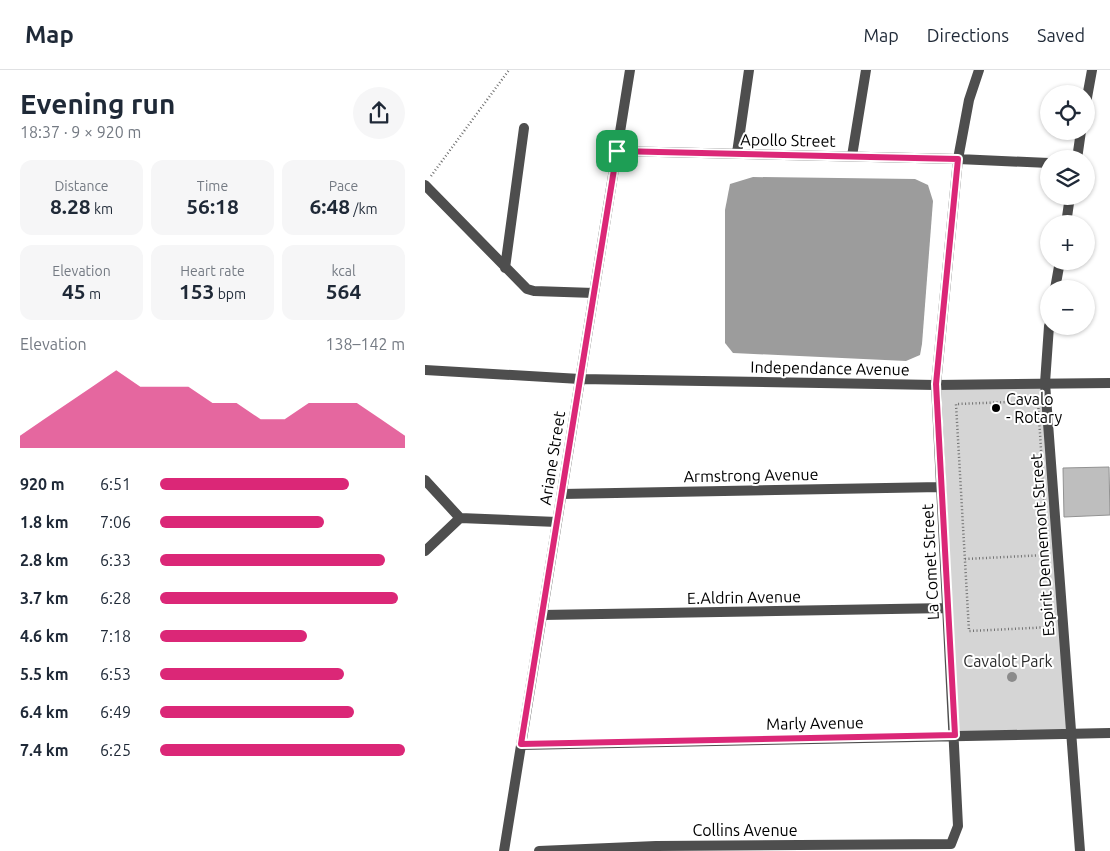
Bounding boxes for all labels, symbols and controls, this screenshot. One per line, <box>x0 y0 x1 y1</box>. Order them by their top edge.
text: Map <box>25 21 74 48</box>
text: Map <box>863 25 899 45</box>
text: Directions <box>927 25 1009 45</box>
text: Saved <box>1037 25 1085 45</box>
map controls <box>1040 85 1095 335</box>
button: locate <box>1040 85 1095 140</box>
button: share <box>353 87 405 139</box>
text: Evening run <box>20 88 175 119</box>
text: 18:37 · 9 × 920 m <box>20 123 141 141</box>
pin <box>596 130 638 172</box>
street label: Apollo Street <box>740 130 836 150</box>
icon: arrive <box>603 137 631 165</box>
button: layers <box>1040 150 1095 205</box>
text: Distance <box>54 178 109 194</box>
text: Time <box>197 178 228 194</box>
text: Pace <box>329 178 358 194</box>
text: 8.28 <box>50 194 91 218</box>
text: 56:18 <box>186 194 239 218</box>
text: 6:48 <box>309 194 350 218</box>
text: km <box>91 201 113 217</box>
text: /km <box>350 201 378 217</box>
button: + <box>1040 215 1095 270</box>
text: Elevation <box>52 263 111 279</box>
text: Heart rate <box>180 263 245 279</box>
text: kcal <box>331 263 356 279</box>
text: 45 <box>62 279 86 303</box>
text: 153 <box>179 279 214 303</box>
text: 564 <box>326 279 361 303</box>
button: − <box>1040 280 1095 335</box>
text: m <box>86 286 101 302</box>
text: bpm <box>214 286 246 302</box>
text: Elevation <box>20 335 87 353</box>
text: 138–142 m <box>325 335 405 353</box>
street label: Independance Avenue <box>750 358 910 378</box>
place label: Cavalo - Rotary <box>1006 390 1062 426</box>
marker: Cavalo - Rotary <box>990 402 1002 414</box>
street label: Ariane Street <box>536 409 568 506</box>
street label: Espirit Dennemont Street <box>1027 452 1057 637</box>
street label: Armstrong Avenue <box>683 465 819 485</box>
text: 920 m <box>20 475 65 493</box>
text: 6:51 <box>100 475 131 493</box>
street label: La Comet Street <box>918 503 942 621</box>
text: 1.8 km <box>20 513 69 531</box>
text: 7:06 <box>100 513 131 531</box>
text: 2.8 km <box>20 551 69 569</box>
text: 6:33 <box>100 551 131 569</box>
street label: E.Aldrin Avenue <box>687 587 801 607</box>
text: 3.7 km <box>20 589 69 607</box>
text: 6:28 <box>100 589 131 607</box>
text: 4.6 km <box>20 627 69 645</box>
text: 7:18 <box>100 627 131 645</box>
park label: Cavalot Park <box>963 652 1053 670</box>
text: 5.5 km <box>20 665 69 683</box>
text: 6:53 <box>100 665 131 683</box>
text: 6.4 km <box>20 703 69 721</box>
text: 6:49 <box>100 703 131 721</box>
street label: Marly Avenue <box>766 713 864 733</box>
text: 7.4 km <box>20 741 69 759</box>
text: 6:25 <box>100 741 131 759</box>
street label: Collins Avenue <box>692 821 798 839</box>

